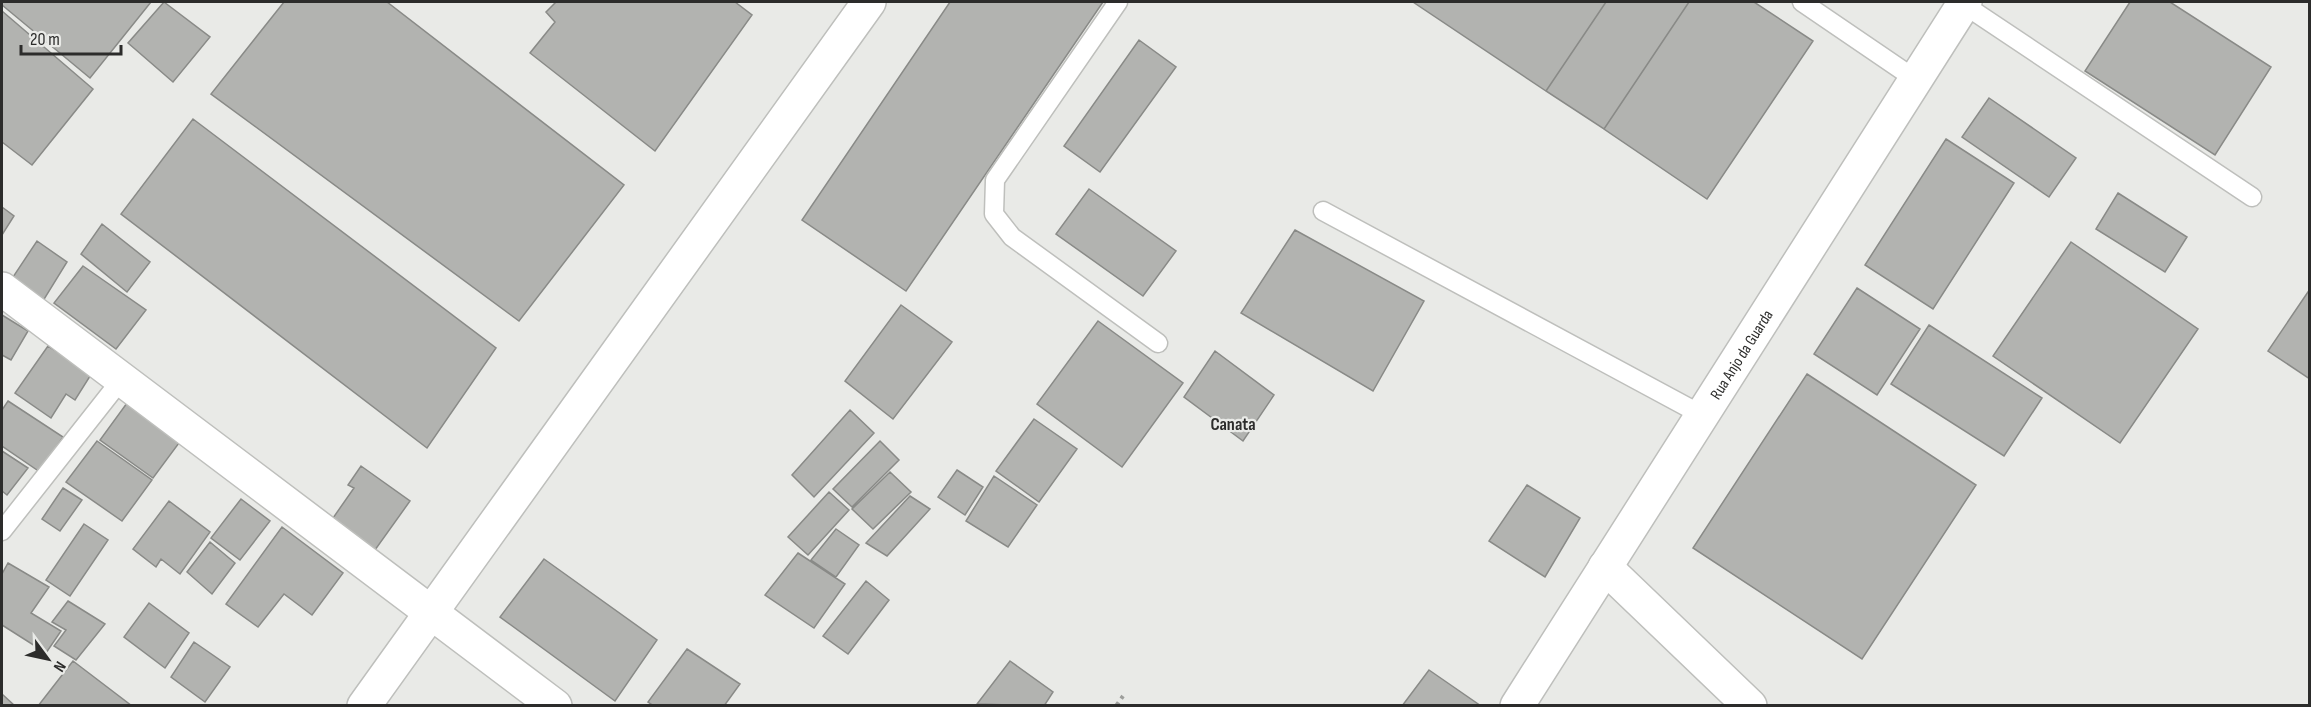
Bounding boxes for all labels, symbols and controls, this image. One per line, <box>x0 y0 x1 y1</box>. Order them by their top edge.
scale bar <box>21 18 122 56</box>
text: 20 m <box>30 29 60 50</box>
street label: Rua Anjo da Guarda <box>1707 307 1778 403</box>
district label: Canata <box>1210 414 1256 435</box>
north arrow <box>18 629 78 689</box>
text: N <box>49 658 70 675</box>

